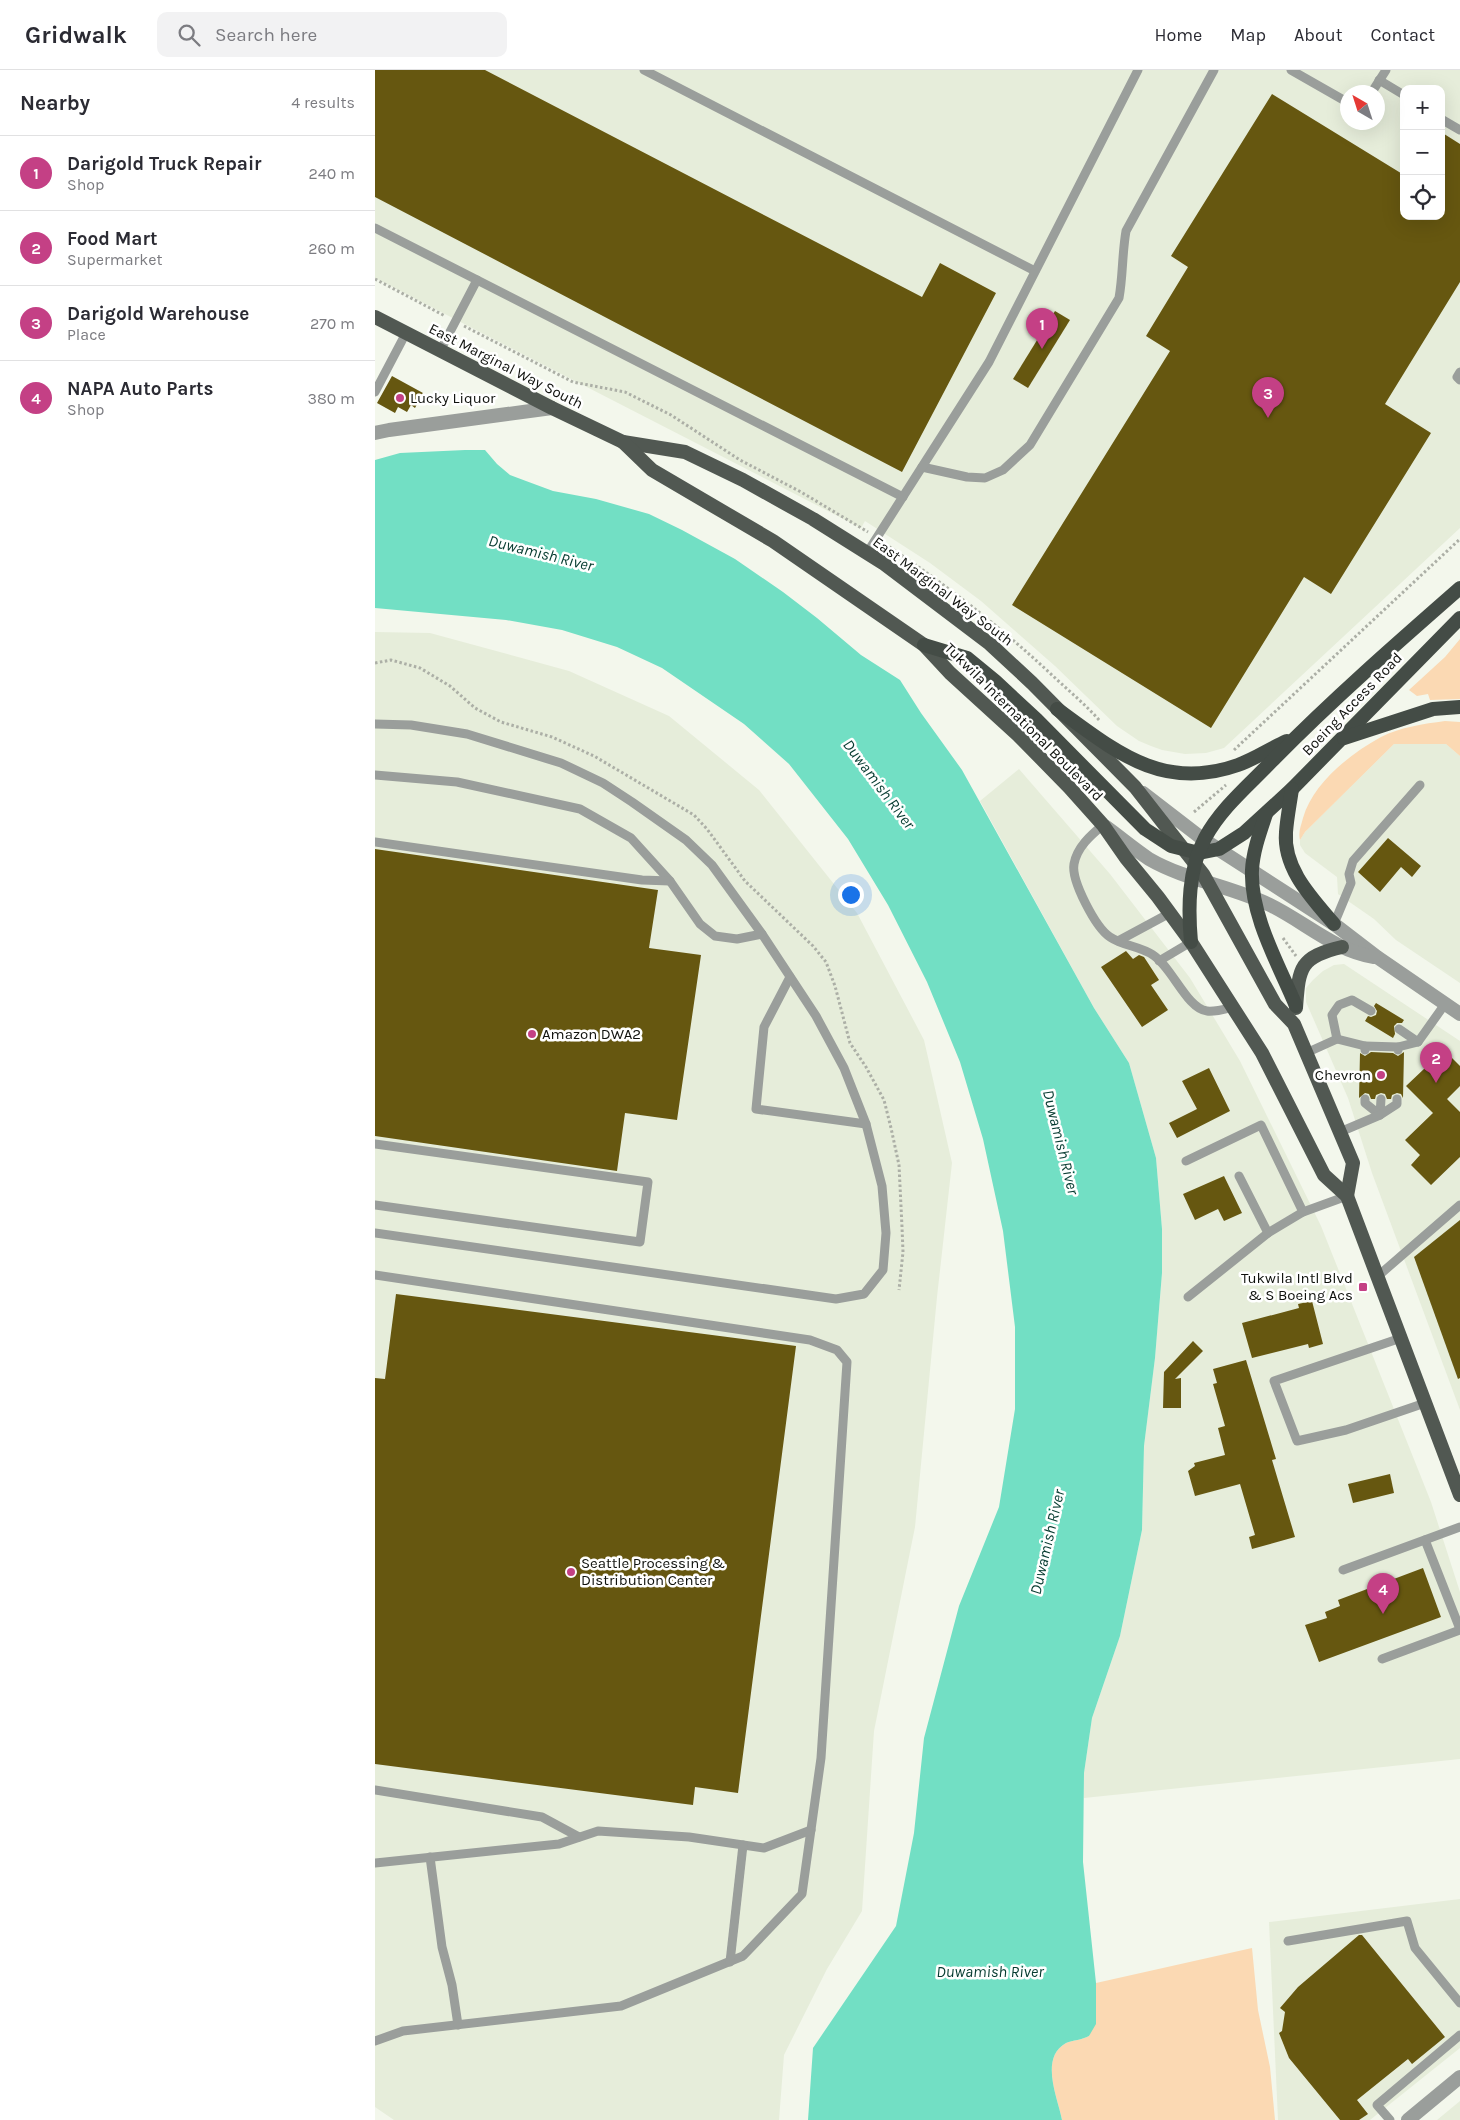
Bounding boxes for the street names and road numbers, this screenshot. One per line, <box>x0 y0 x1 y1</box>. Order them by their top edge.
street label: East Marginal Way South <box>426 319 586 413</box>
street label: East Marginal Way South <box>869 532 1017 650</box>
street label: Tukwila International Boulevard <box>941 639 1107 805</box>
street label: Boeing Access Road <box>1298 649 1406 759</box>

